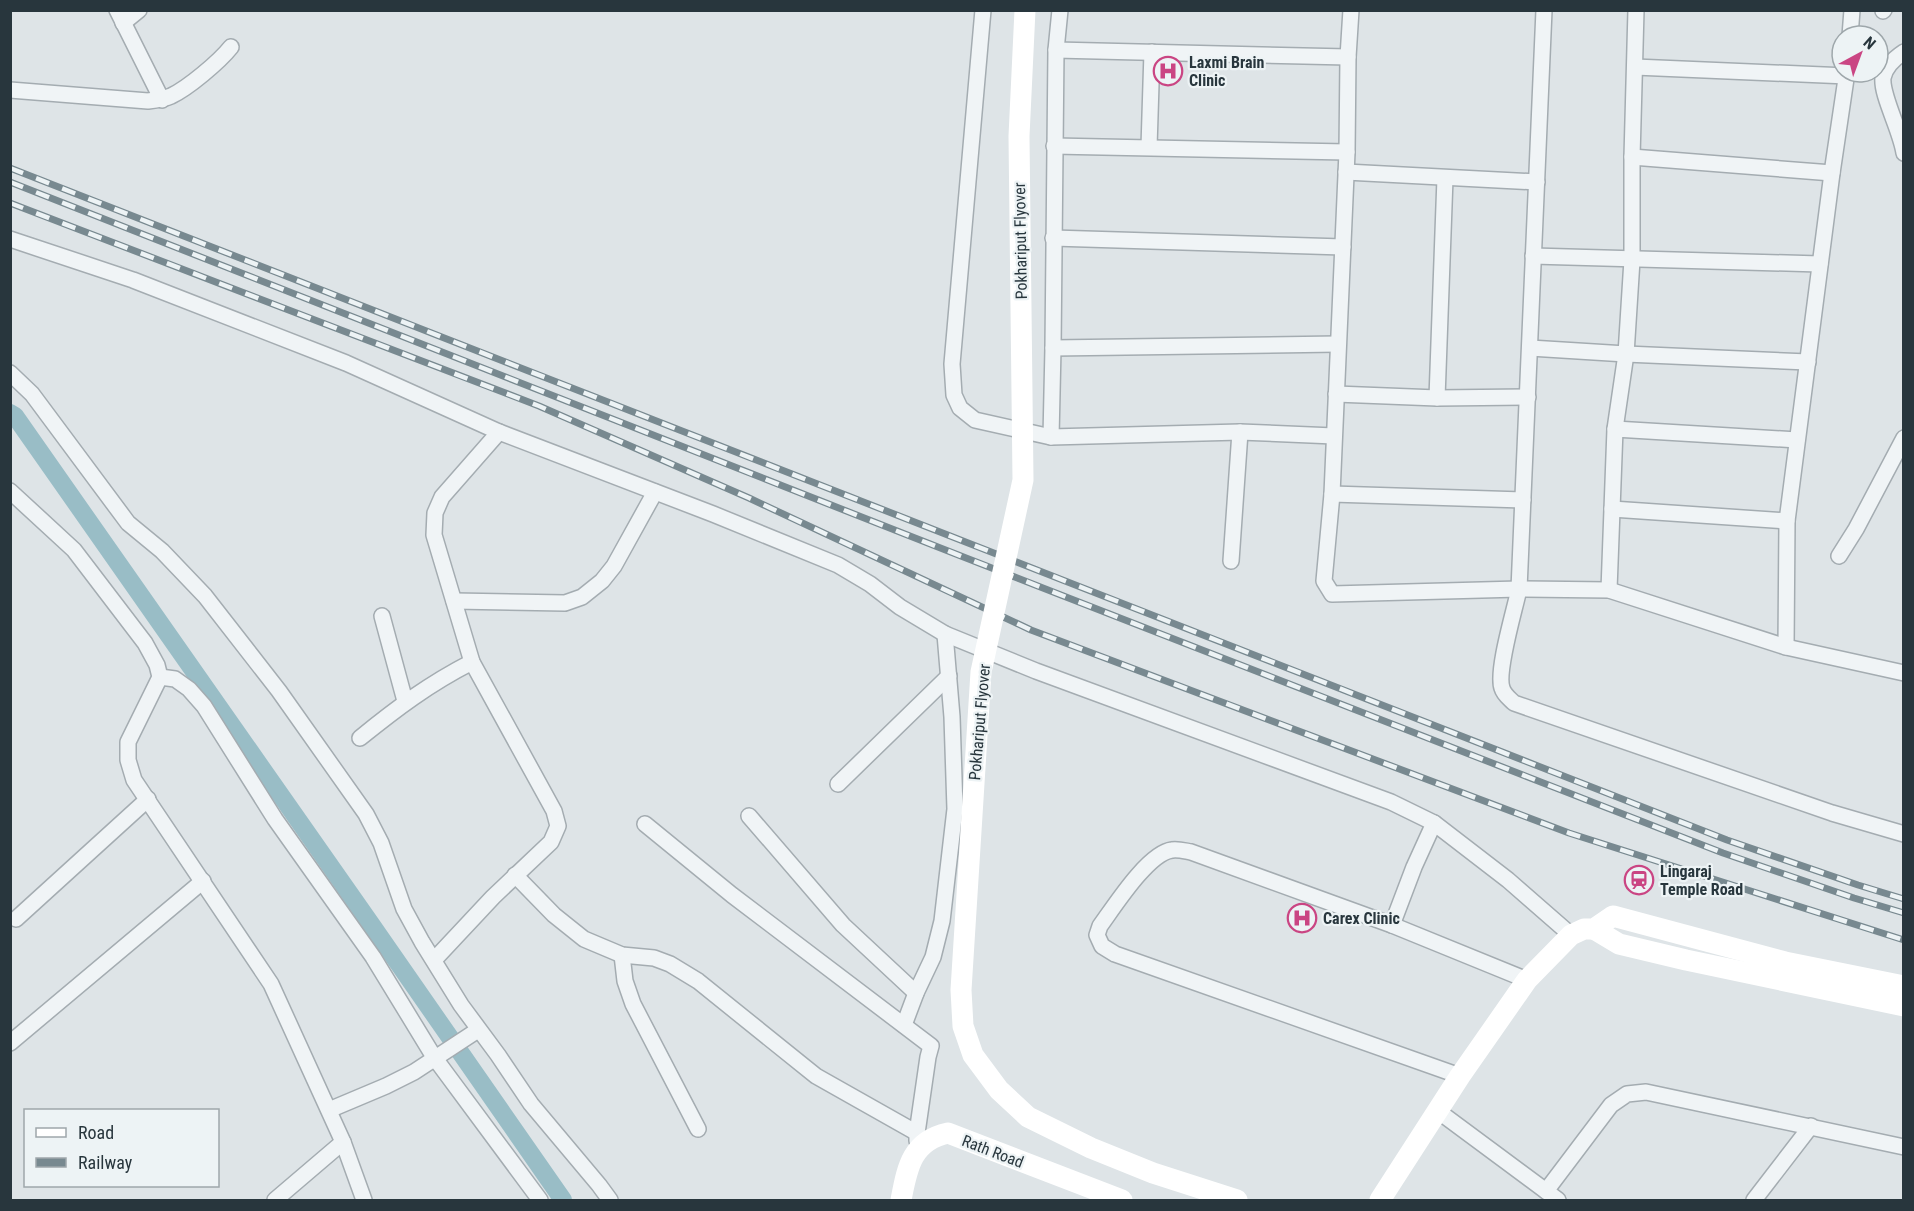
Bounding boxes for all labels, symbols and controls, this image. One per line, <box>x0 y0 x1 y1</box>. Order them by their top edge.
north arrow <box>1830 24 1890 84</box>
text: N <box>1860 33 1879 53</box>
place label: Laxmi Brain Clinic <box>1189 53 1265 90</box>
hospital icon: Laxmi Brain Clinic <box>1152 55 1184 87</box>
street label: Pokhariput Flyover <box>1010 182 1031 300</box>
street label: Pokhariput Flyover <box>965 663 994 781</box>
place label: Lingaraj Temple Road <box>1660 862 1743 899</box>
station icon: Lingaraj Temple Road <box>1623 864 1655 896</box>
hospital icon: Carex Clinic <box>1286 902 1318 934</box>
place label: Carex Clinic <box>1323 909 1400 928</box>
legend <box>24 1109 219 1187</box>
text: Road <box>78 1122 114 1143</box>
street label: Rath Road <box>959 1131 1026 1172</box>
text: Railway <box>78 1152 133 1173</box>

